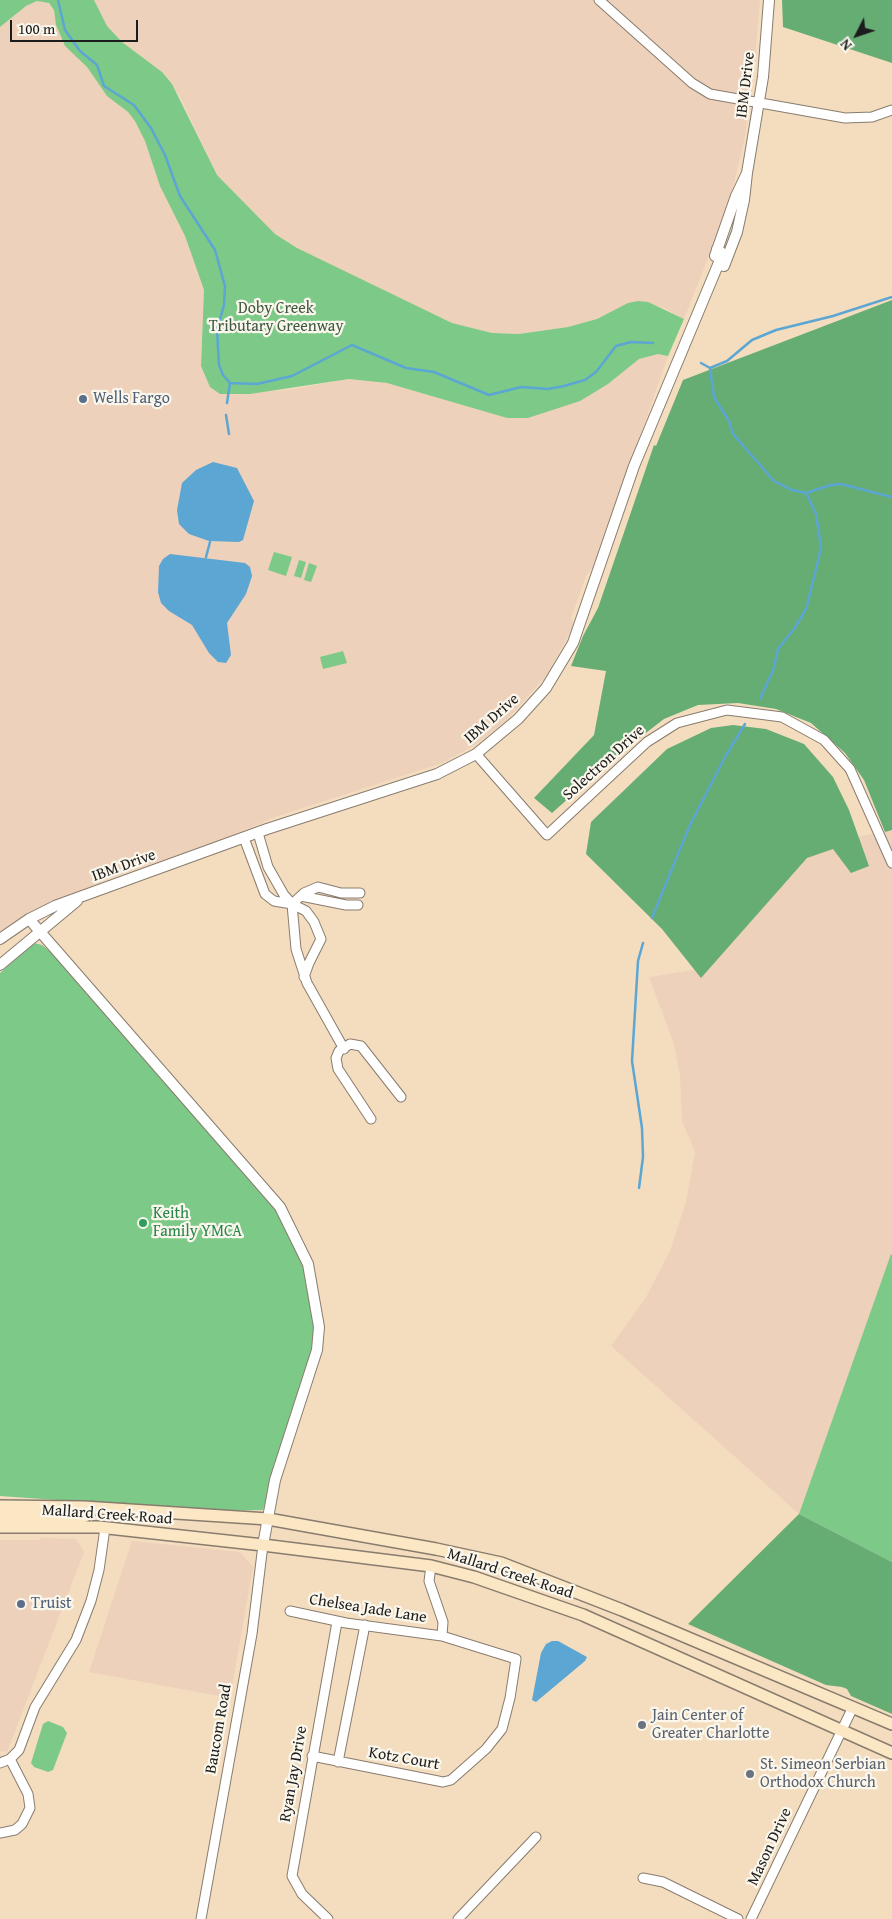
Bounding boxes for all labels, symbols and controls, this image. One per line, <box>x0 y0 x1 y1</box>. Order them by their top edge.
scale bar <box>12 10 140 42</box>
north arrow <box>832 10 882 60</box>
text: 100 m <box>18 18 55 39</box>
text: N <box>835 35 856 55</box>
street label: IBM Drive <box>732 51 760 119</box>
park label: Doby Creek Tributary Greenway <box>209 299 343 337</box>
place label: Wells Fargo <box>93 389 170 409</box>
marker: Wells Fargo <box>77 393 89 405</box>
street label: IBM Drive <box>461 690 523 748</box>
street label: Solectron Drive <box>559 721 649 805</box>
street label: IBM Drive <box>89 846 159 886</box>
place label: Keith Family YMCA <box>153 1204 242 1242</box>
marker: Keith Family YMCA <box>137 1217 149 1229</box>
street label: Mallard Creek Road <box>41 1501 173 1529</box>
street label: Mallard Creek Road <box>445 1545 575 1603</box>
street label: Chelsea Jade Lane <box>308 1590 428 1628</box>
place label: Truist <box>31 1594 72 1614</box>
marker: Truist <box>15 1598 27 1610</box>
street label: Baucom Road <box>202 1683 236 1775</box>
place label: Jain Center of Greater Charlotte <box>652 1706 769 1744</box>
marker: Jain Center of Greater Charlotte <box>636 1719 648 1731</box>
street label: Ryan Jay Drive <box>276 1725 312 1823</box>
street label: Kotz Court <box>367 1743 441 1775</box>
place label: St. Simeon Serbian Orthodox Church <box>760 1755 886 1793</box>
marker: St. Simeon Serbian Orthodox Church <box>744 1768 756 1780</box>
street label: Mason Drive <box>744 1805 796 1889</box>

